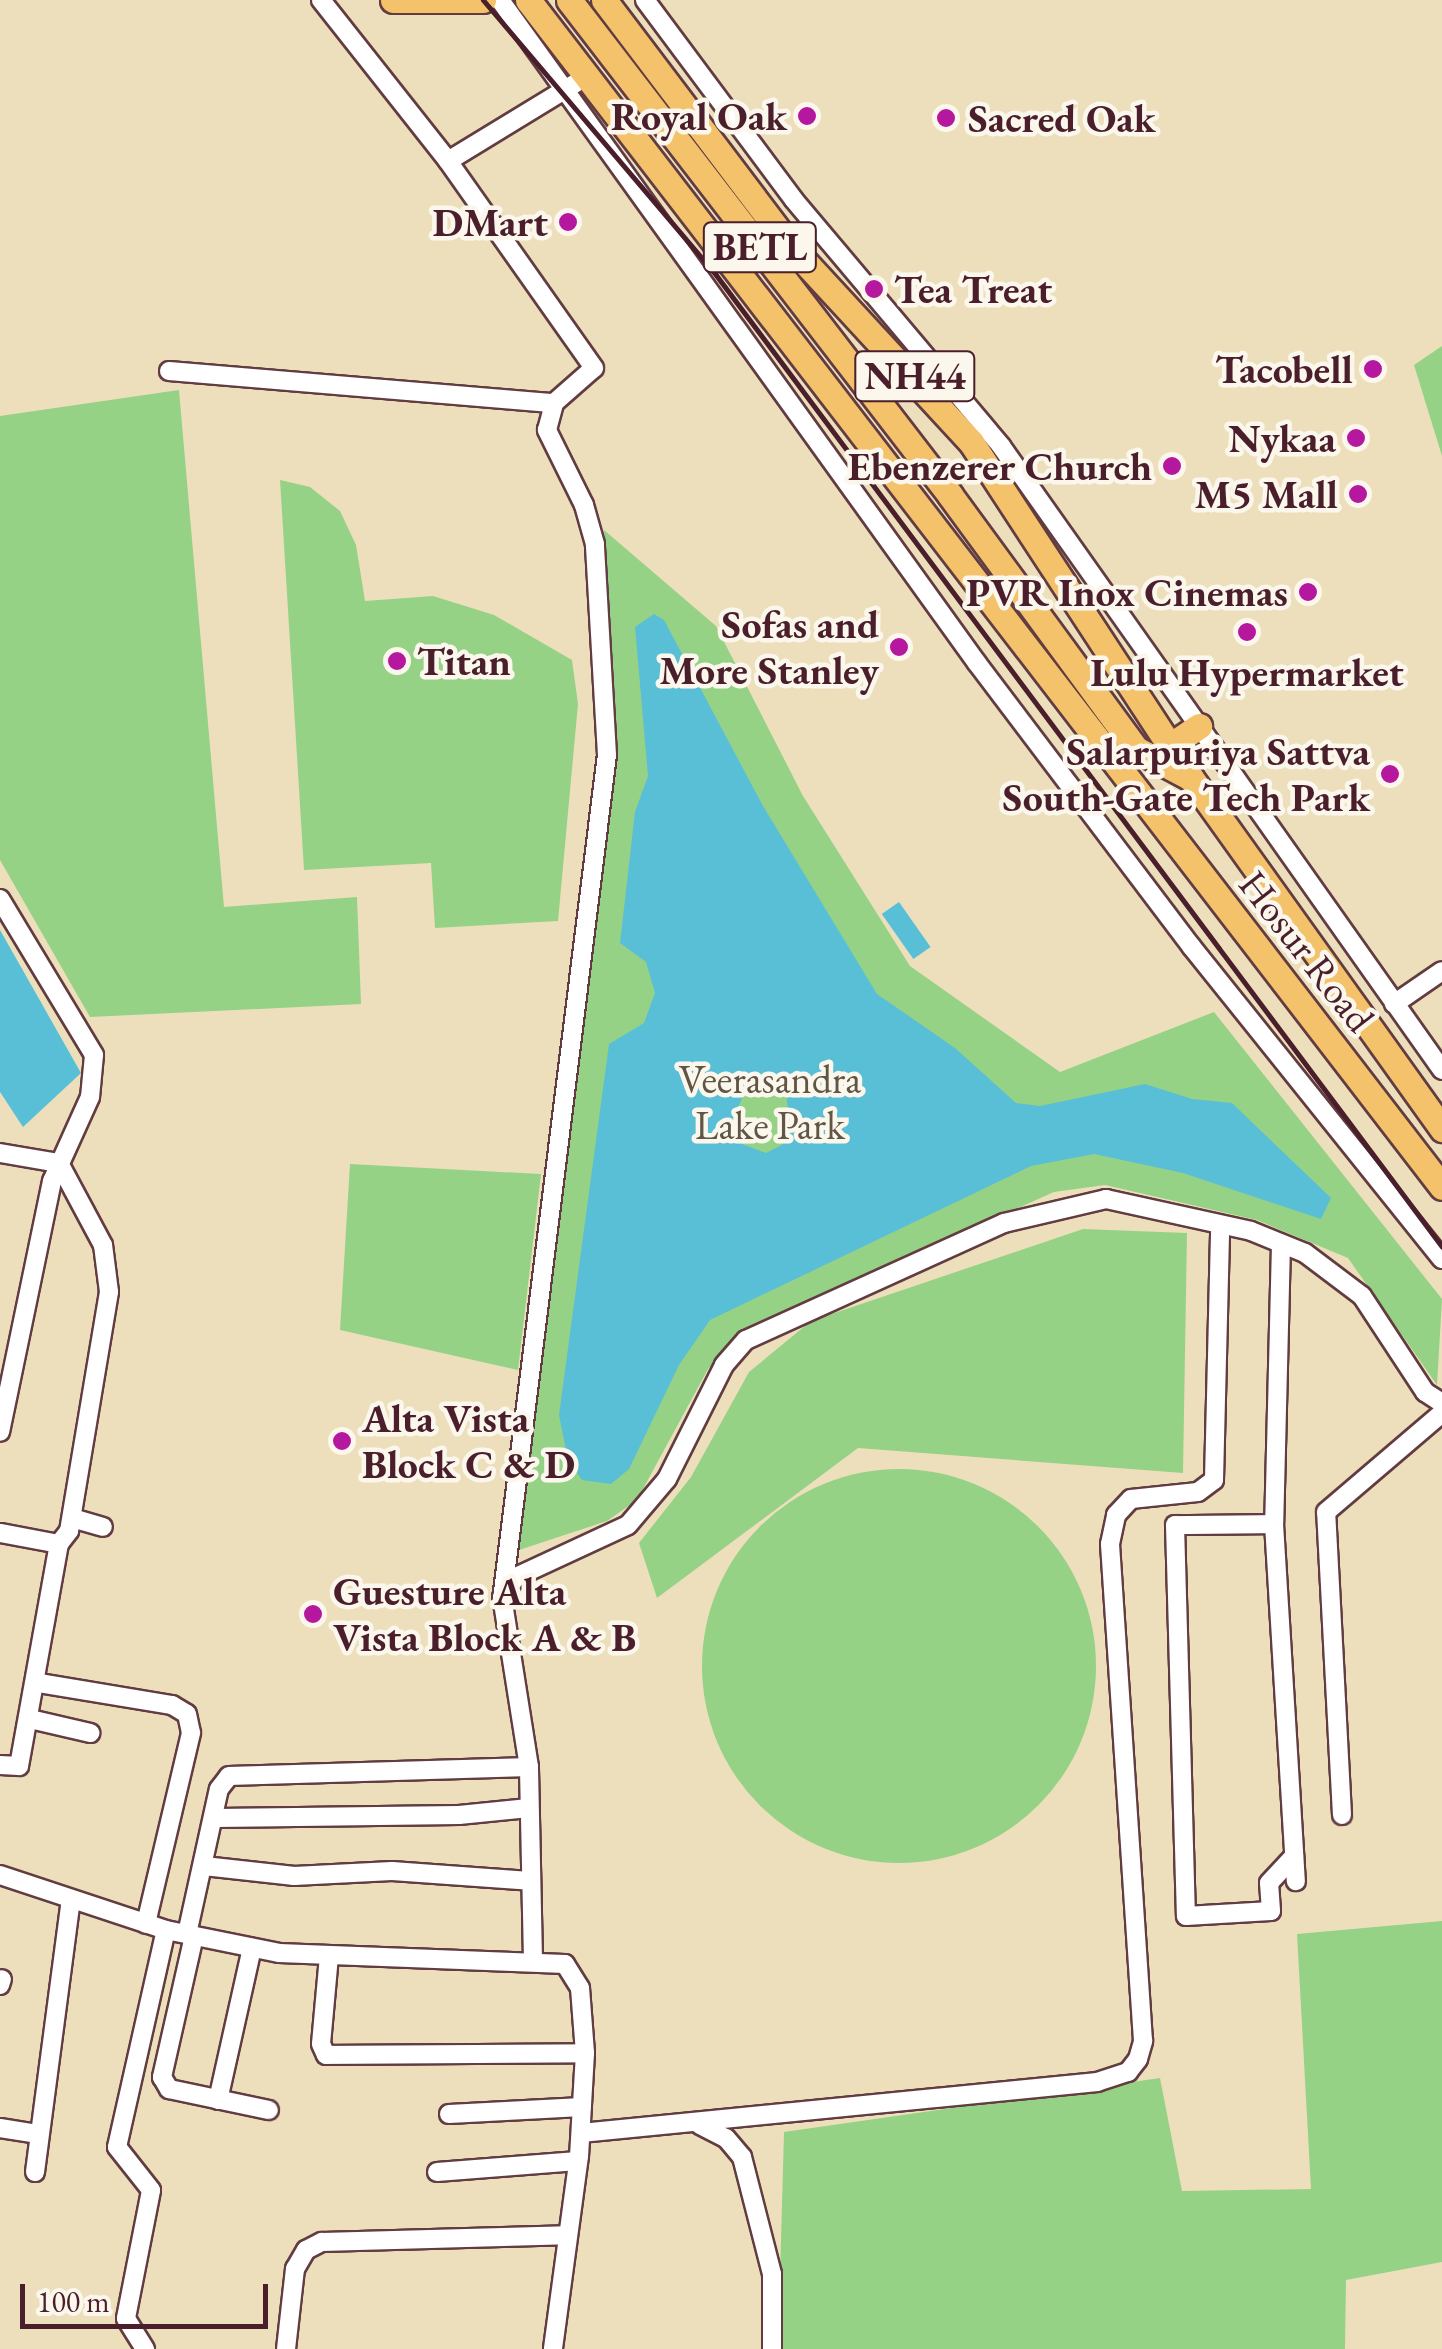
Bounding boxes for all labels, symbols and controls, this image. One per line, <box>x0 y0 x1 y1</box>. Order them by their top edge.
place label: Royal Oak <box>611 92 787 140</box>
place label: Sacred Oak <box>968 94 1156 142</box>
marker: Royal Oak <box>796 105 818 127</box>
marker: Sacred Oak <box>933 105 959 131</box>
place label: DMart <box>432 198 548 246</box>
marker: DMart <box>557 211 579 233</box>
road number: BETL <box>702 214 818 280</box>
place label: Tea Treat <box>894 265 1052 313</box>
marker: Tea Treat <box>863 278 885 300</box>
road number: NH44 <box>852 343 978 409</box>
place label: Tacobell <box>1215 345 1353 393</box>
marker: Tacobell <box>1362 358 1384 380</box>
place label: Nykaa <box>1228 414 1336 462</box>
marker: Nykaa <box>1345 427 1367 449</box>
place label: Ebenzerer Church <box>848 442 1152 490</box>
marker: Ebenzerer Church <box>1161 455 1183 477</box>
place label: M5 Mall <box>1194 470 1338 518</box>
marker: M5 Mall <box>1347 483 1369 505</box>
place label: PVR Inox Cinemas <box>966 568 1288 616</box>
marker: PVR Inox Cinemas <box>1297 581 1319 603</box>
place label: Sofas and More Stanley <box>659 600 879 694</box>
marker: Lulu Hypermarket <box>1236 621 1258 643</box>
marker: Sofas and More Stanley <box>888 636 910 658</box>
place label: Titan <box>417 637 511 685</box>
place label: Lulu Hypermarket <box>1090 648 1404 696</box>
marker: Titan <box>386 650 408 672</box>
place label: Salarpuriya Sattva South-Gate Tech Park <box>1002 727 1370 821</box>
marker: Salarpuriya Sattva South-Gate Tech Park <box>1379 763 1401 785</box>
street label: Hosur Road <box>1229 861 1385 1041</box>
park label: Veerasandra Lake Park <box>679 1055 861 1149</box>
place label: Alta Vista Block C & D <box>362 1394 575 1488</box>
marker: Alta Vista Block C & D <box>331 1430 353 1452</box>
place label: Guesture Alta Vista Block A & B <box>333 1567 636 1661</box>
marker: Guesture Alta Vista Block A & B <box>302 1603 324 1625</box>
scale bar <box>25 2264 272 2326</box>
text: 100 m <box>37 2282 110 2321</box>

